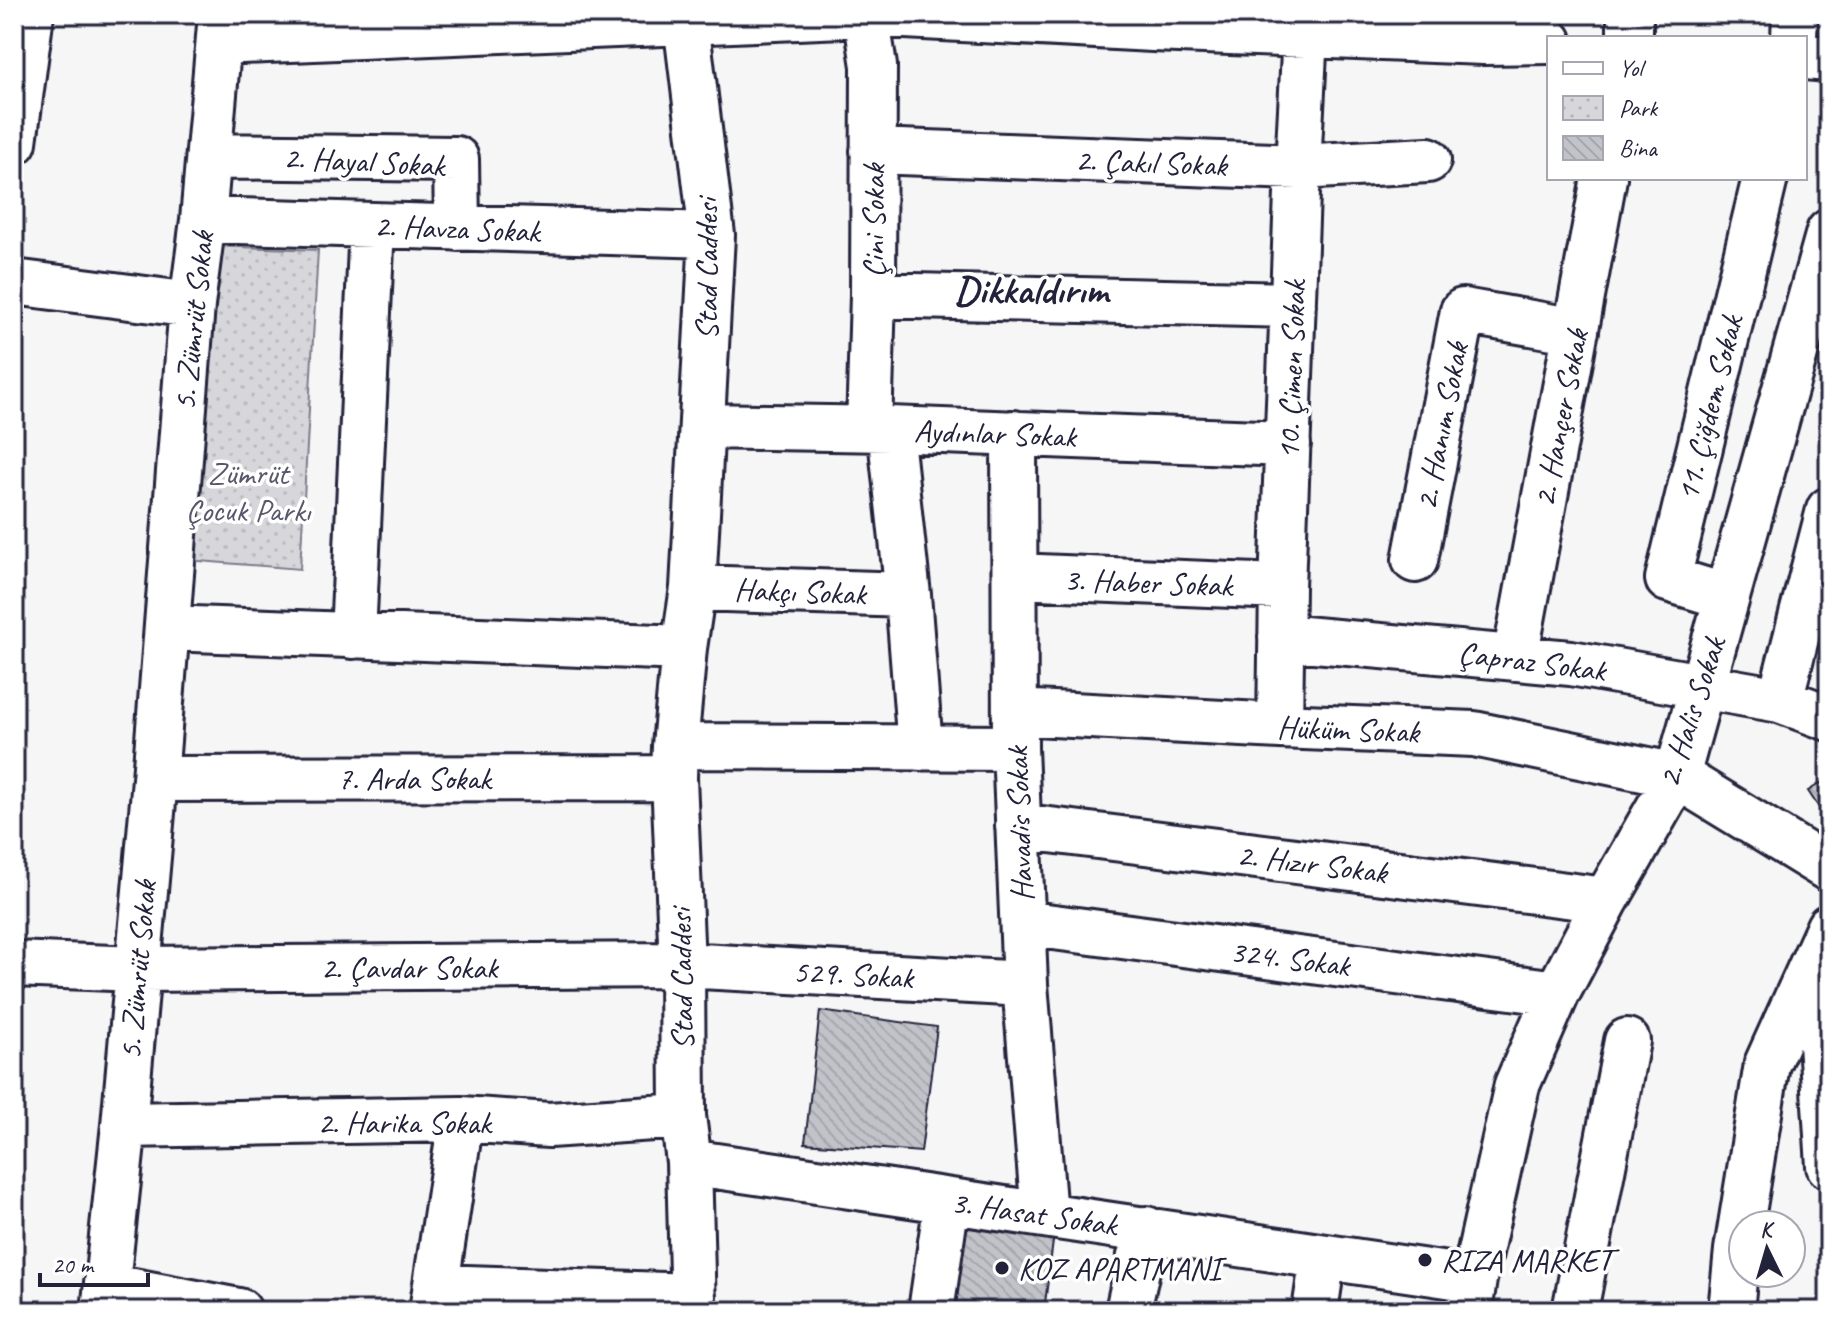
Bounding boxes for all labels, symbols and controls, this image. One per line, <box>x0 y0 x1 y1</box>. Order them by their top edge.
legend <box>1547 36 1807 180</box>
text: Yol <box>1619 53 1646 83</box>
text: Park <box>1619 93 1659 123</box>
text: Bina <box>1619 133 1658 163</box>
street label: 2. Hayal Sokak <box>283 137 448 186</box>
street label: 2. Çakıl Sokak <box>1075 139 1230 186</box>
street label: Çini Sokak <box>853 162 894 278</box>
street label: Stad Caddesi <box>686 194 727 340</box>
street label: 2. Havza Sokak <box>374 205 543 252</box>
street label: 5. Zümrüt Sokak <box>164 227 224 412</box>
district label: Dikkaldırım <box>954 265 1111 315</box>
street label: 10. Çimen Sokak <box>1268 278 1315 460</box>
street label: 11. Çiğdem Sokak <box>1667 309 1753 505</box>
street label: 2. Hançer Sokak <box>1523 324 1598 510</box>
street label: 2. Hanım Sokak <box>1405 337 1478 513</box>
street label: Aydınlar Sokak <box>914 410 1079 457</box>
park label: Zümrüt Çocuk Parkı <box>185 453 313 531</box>
street label: 3. Haber Sokak <box>1063 559 1235 606</box>
street label: Hakçı Sokak <box>734 569 869 614</box>
street label: 2. Halis Sokak <box>1648 630 1736 792</box>
street label: Çapraz Sokak <box>1456 632 1610 691</box>
street label: Hüküm Sokak <box>1276 707 1422 753</box>
street label: Havadis Sokak <box>996 744 1043 902</box>
street label: 7. Arda Sokak <box>337 758 493 799</box>
street label: 2. Hızır Sokak <box>1235 834 1391 893</box>
street label: 5. Zümrüt Sokak <box>109 877 166 1061</box>
street label: Stad Caddesi <box>660 904 703 1050</box>
street label: 324. Sokak <box>1228 931 1354 986</box>
street label: 2. Çavdar Sokak <box>321 947 500 988</box>
street label: 529. Sokak <box>792 951 916 998</box>
street label: 2. Harika Sokak <box>317 1102 493 1143</box>
street label: 3. Hasat Sokak <box>949 1182 1122 1246</box>
north arrow <box>1727 1209 1807 1289</box>
text: K <box>1759 1215 1777 1245</box>
scale bar <box>40 1237 148 1287</box>
place label: RIZA MARKET <box>1441 1240 1621 1281</box>
place label: KOZ APARTMANI <box>1018 1248 1227 1289</box>
text: 20 m <box>52 1250 95 1280</box>
marker: RIZA MARKET <box>1416 1251 1434 1269</box>
marker: KOZ APARTMANI <box>993 1259 1011 1277</box>

